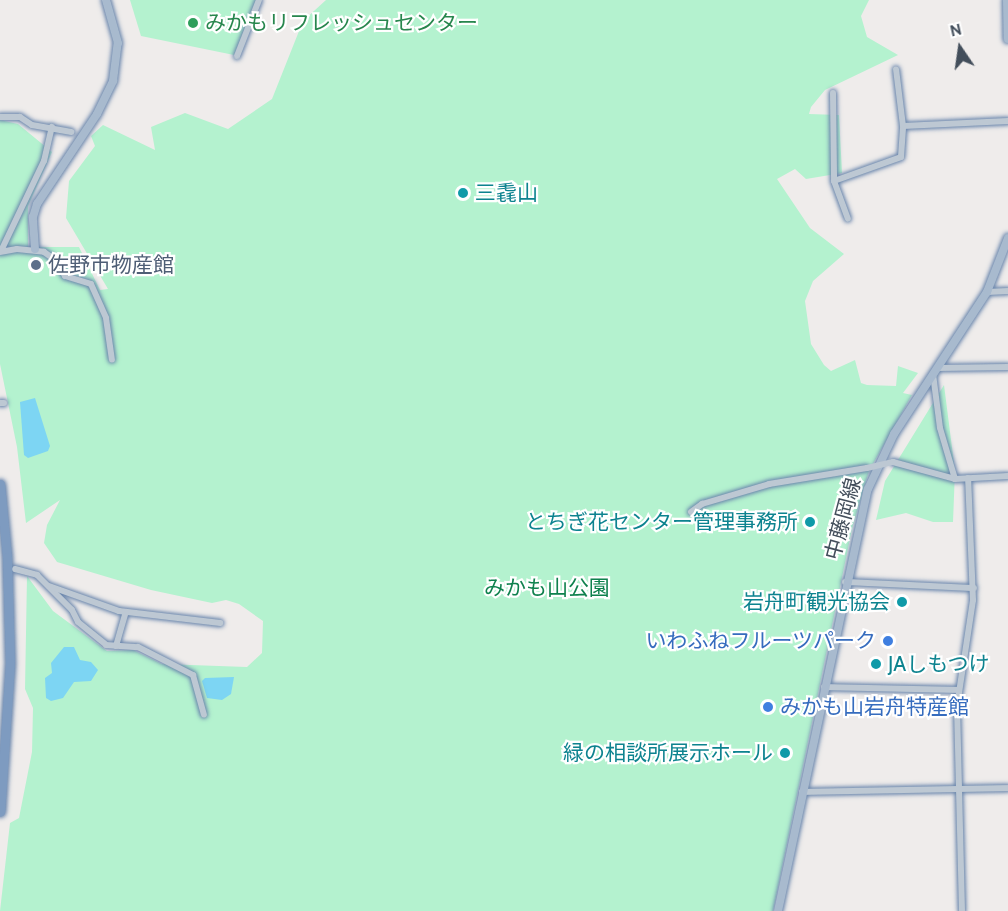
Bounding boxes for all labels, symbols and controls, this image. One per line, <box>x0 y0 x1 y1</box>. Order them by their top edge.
place label: みかもリフレッシュセンター <box>205 10 478 36</box>
marker: みかもリフレッシュセンター <box>186 16 200 30</box>
north arrow <box>930 18 990 78</box>
text: N <box>948 19 963 41</box>
place label: 三毳山 <box>475 180 538 206</box>
marker: 三毳山 <box>456 186 470 200</box>
place label: 佐野市物産館 <box>48 252 174 278</box>
marker: 佐野市物産館 <box>29 258 43 272</box>
street label: 中藤岡線 <box>820 475 866 563</box>
place label: とちぎ花センター管理事務所 <box>525 509 798 535</box>
marker: とちぎ花センター管理事務所 <box>803 515 817 529</box>
park label: みかも山公園 <box>484 575 610 601</box>
place label: 岩舟町観光協会 <box>743 589 890 615</box>
marker: 岩舟町観光協会 <box>895 595 909 609</box>
place label: いわふねフルーツパーク <box>645 628 876 654</box>
marker: いわふねフルーツパーク <box>881 634 895 648</box>
place label: JAしもつけ <box>888 651 990 677</box>
marker: JAしもつけ <box>869 657 883 671</box>
place label: みかも山岩舟特産館 <box>780 694 969 720</box>
marker: みかも山岩舟特産館 <box>761 700 775 714</box>
place label: 緑の相談所展示ホール <box>563 740 773 766</box>
marker: 緑の相談所展示ホール <box>778 746 792 760</box>

